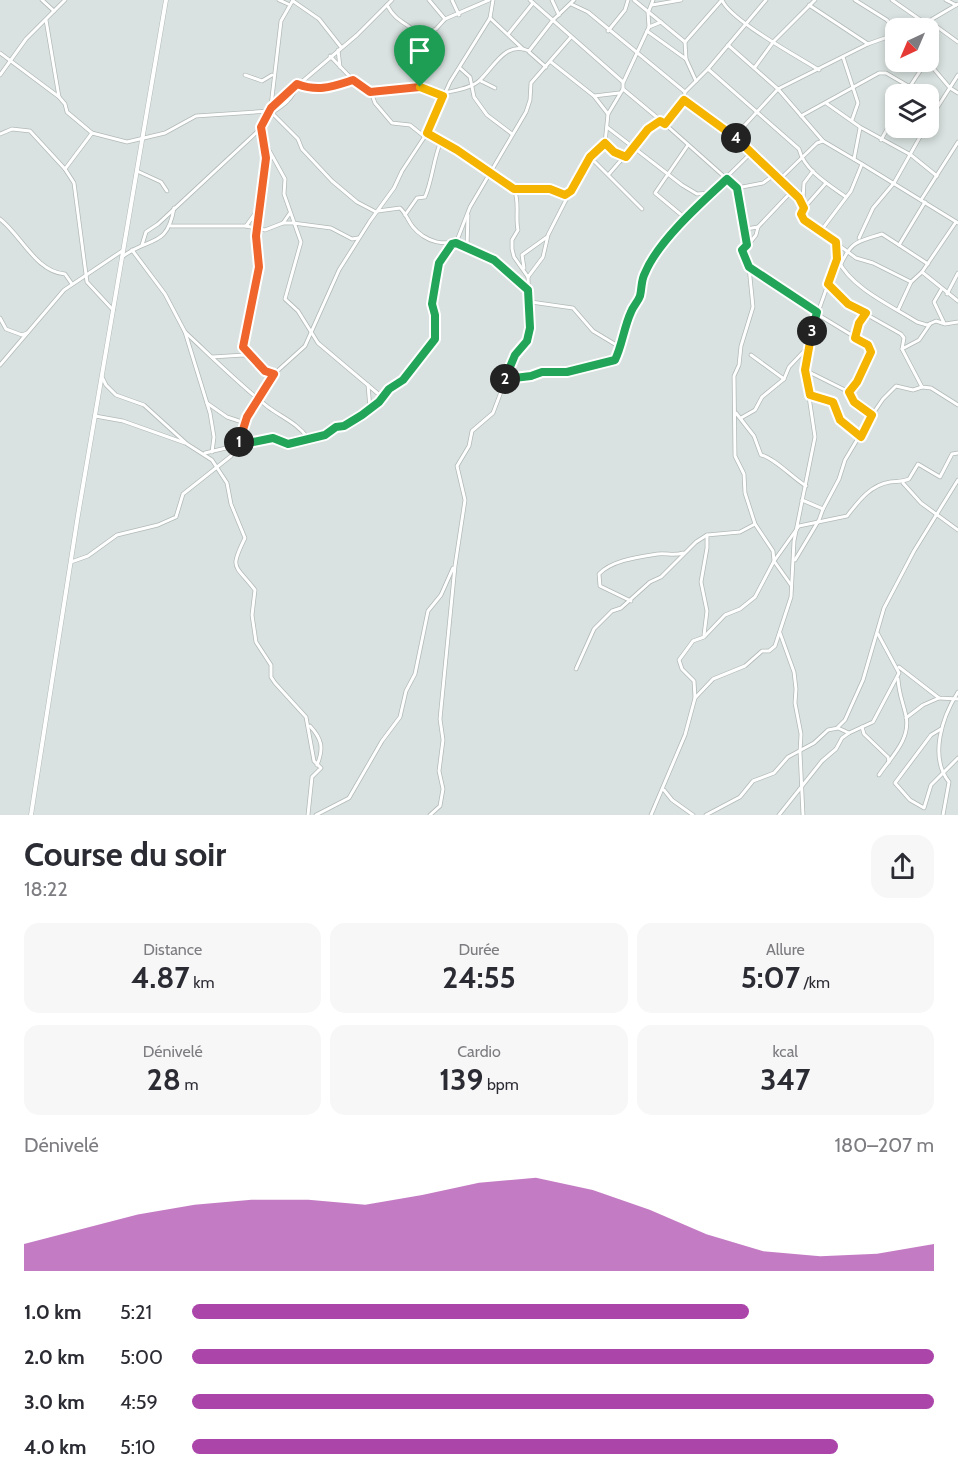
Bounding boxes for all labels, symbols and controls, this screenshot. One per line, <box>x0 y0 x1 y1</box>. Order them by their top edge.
north arrow <box>885 18 939 72</box>
map controls <box>885 18 939 138</box>
pin <box>394 25 445 87</box>
icon: arrive <box>403 34 436 67</box>
button: layers <box>885 84 939 138</box>
pin: 4 <box>721 123 751 153</box>
text: 4 <box>731 128 741 147</box>
pin: 3 <box>797 316 827 346</box>
text: 3 <box>808 321 816 340</box>
pin: 2 <box>490 364 520 394</box>
text: 2 <box>501 369 509 388</box>
pin: 1 <box>224 427 254 457</box>
text: 1 <box>236 432 242 451</box>
text: Course du soir <box>24 834 226 874</box>
button: share <box>871 835 934 898</box>
text: 18:22 <box>24 877 68 901</box>
text: Distance <box>143 940 202 959</box>
text: Durée <box>458 940 500 959</box>
text: Allure <box>766 940 805 959</box>
text: 4.87 <box>131 959 190 996</box>
text: 24:55 <box>442 959 516 996</box>
text: 5:07 <box>741 959 800 996</box>
text: km <box>190 973 214 992</box>
text: /km <box>800 973 830 992</box>
text: Dénivelé <box>143 1042 203 1061</box>
text: Cardio <box>457 1042 501 1061</box>
text: kcal <box>773 1042 798 1061</box>
text: 28 <box>147 1061 181 1098</box>
text: 139 <box>439 1061 483 1098</box>
text: 347 <box>760 1061 810 1098</box>
text: m <box>181 1075 198 1094</box>
text: bpm <box>483 1075 519 1094</box>
text: Dénivelé <box>24 1133 99 1157</box>
text: 180–207 m <box>835 1133 934 1157</box>
text: 1.0 km <box>24 1300 81 1324</box>
text: 5:21 <box>120 1300 152 1324</box>
text: 2.0 km <box>24 1345 85 1369</box>
text: 5:00 <box>120 1345 163 1369</box>
text: 3.0 km <box>24 1390 85 1414</box>
text: 4:59 <box>120 1390 158 1414</box>
text: 4.0 km <box>24 1435 86 1459</box>
text: 5:10 <box>120 1435 155 1459</box>

